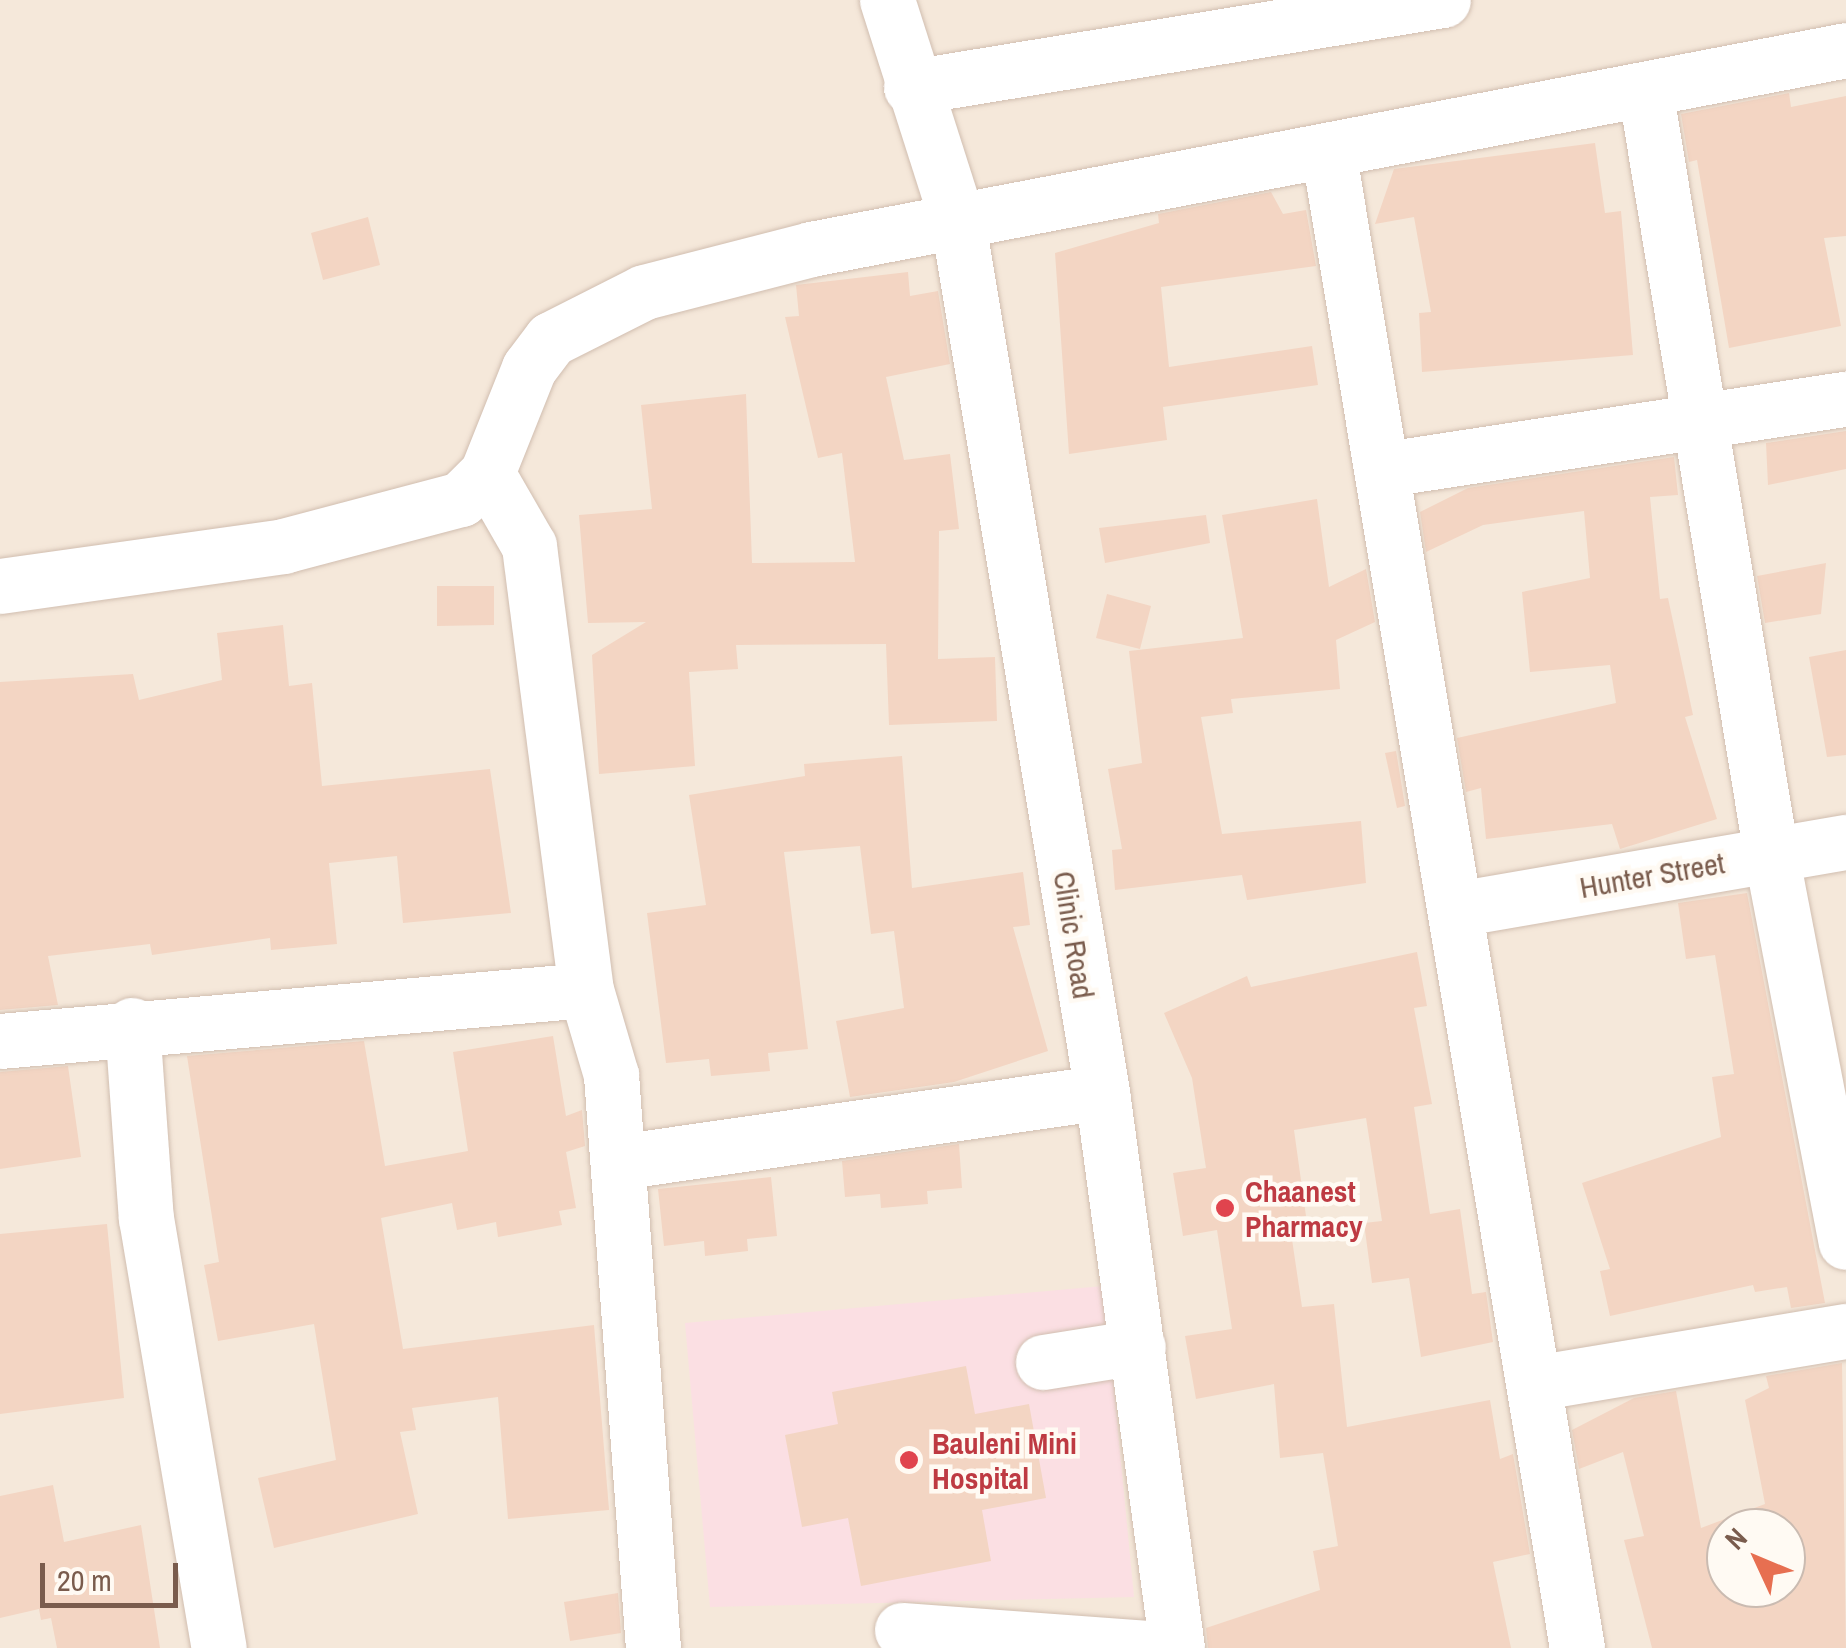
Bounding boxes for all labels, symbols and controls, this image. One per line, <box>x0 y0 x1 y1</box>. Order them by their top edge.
street label: Hunter Street <box>1577 845 1727 905</box>
street label: Clinic Road <box>1046 869 1102 1001</box>
place label: Chaanest Pharmacy <box>1245 1173 1363 1244</box>
marker: Chaanest Pharmacy <box>1214 1197 1236 1219</box>
place label: Bauleni Mini Hospital <box>932 1425 1077 1496</box>
marker: Bauleni Mini Hospital <box>896 1447 922 1473</box>
north arrow <box>1706 1508 1806 1608</box>
text: N <box>1716 1519 1755 1558</box>
scale bar <box>45 1543 182 1605</box>
text: 20 m <box>57 1560 112 1600</box>

